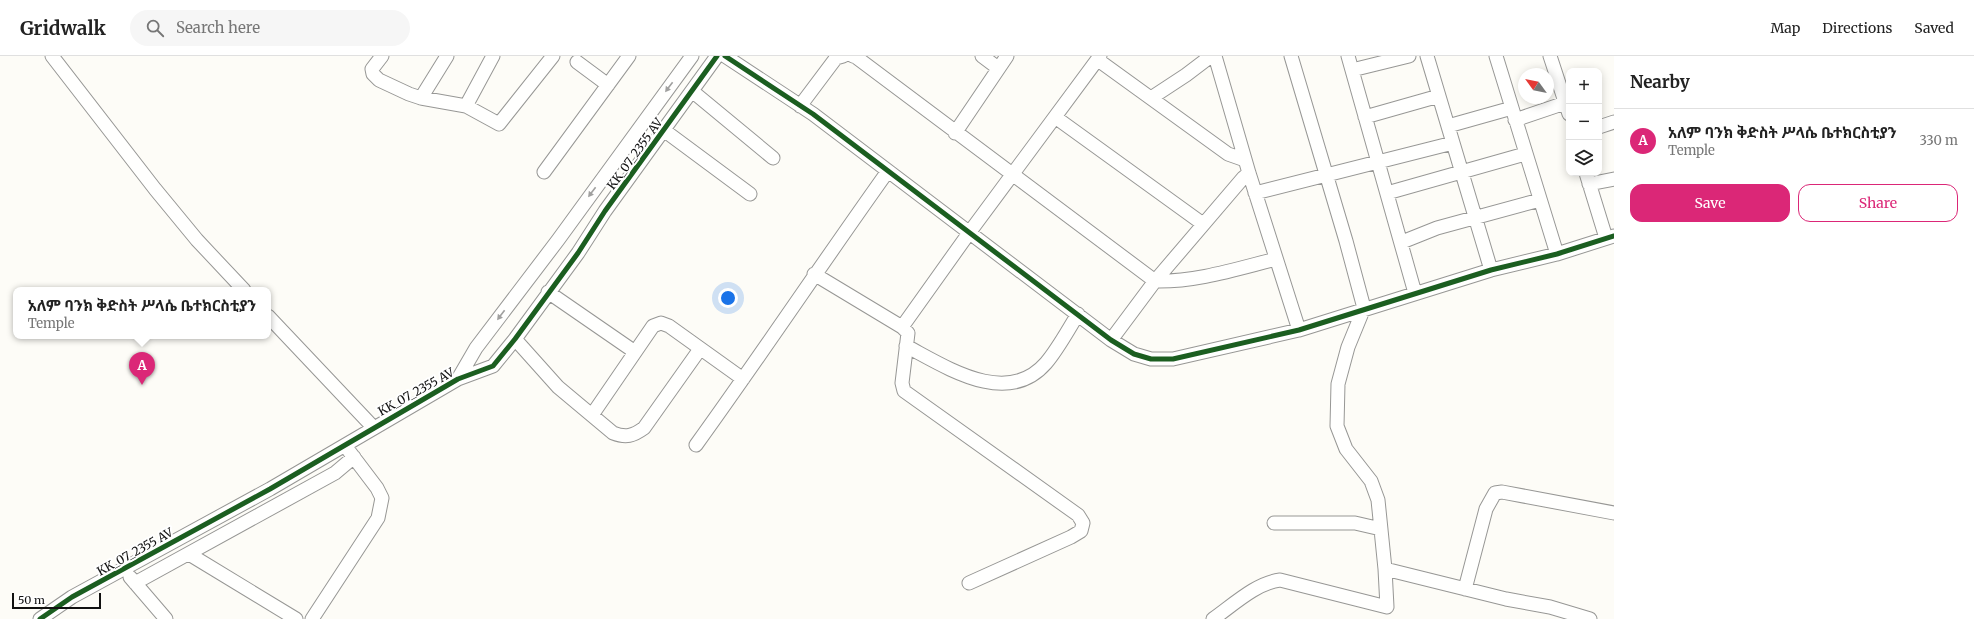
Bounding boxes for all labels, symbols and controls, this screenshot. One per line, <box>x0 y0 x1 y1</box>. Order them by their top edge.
search box <box>130 10 410 46</box>
text: Gridwalk <box>20 16 106 40</box>
icon: search <box>144 17 166 39</box>
text: Search here <box>176 18 260 37</box>
text: Map <box>1770 19 1800 37</box>
text: Directions <box>1822 19 1892 37</box>
text: Saved <box>1914 19 1954 37</box>
north arrow <box>1518 68 1554 104</box>
map controls <box>1566 68 1602 176</box>
button: + <box>1566 68 1602 104</box>
text: Nearby <box>1630 71 1690 93</box>
one-way arrow <box>665 82 673 93</box>
button: − <box>1566 104 1602 140</box>
street label: KK_07_2355 AV <box>604 114 666 192</box>
text: አለም ባንክ ቅድስት ሥላሴ ቤተክርስቲያን <box>1668 123 1897 142</box>
text: A <box>1638 132 1648 149</box>
text: 330 m <box>1919 132 1958 149</box>
button: layers <box>1566 140 1602 176</box>
text: Temple <box>1668 142 1715 159</box>
button: Save <box>1630 184 1790 222</box>
button: Share <box>1798 184 1958 222</box>
one-way arrow <box>588 187 596 197</box>
popup <box>13 287 271 339</box>
your location <box>718 288 738 308</box>
text: አለም ባንክ ቅድስት ሥላሴ ቤተክርስቲያን <box>28 296 256 315</box>
one-way arrow <box>497 310 505 321</box>
text: Temple <box>28 315 74 332</box>
pin: A <box>129 352 155 385</box>
street label: KK_07_2355 AV <box>375 364 457 419</box>
street label: KK_07_2355 AV <box>94 524 176 579</box>
scale bar <box>12 591 101 610</box>
text: 50 m <box>18 593 45 607</box>

